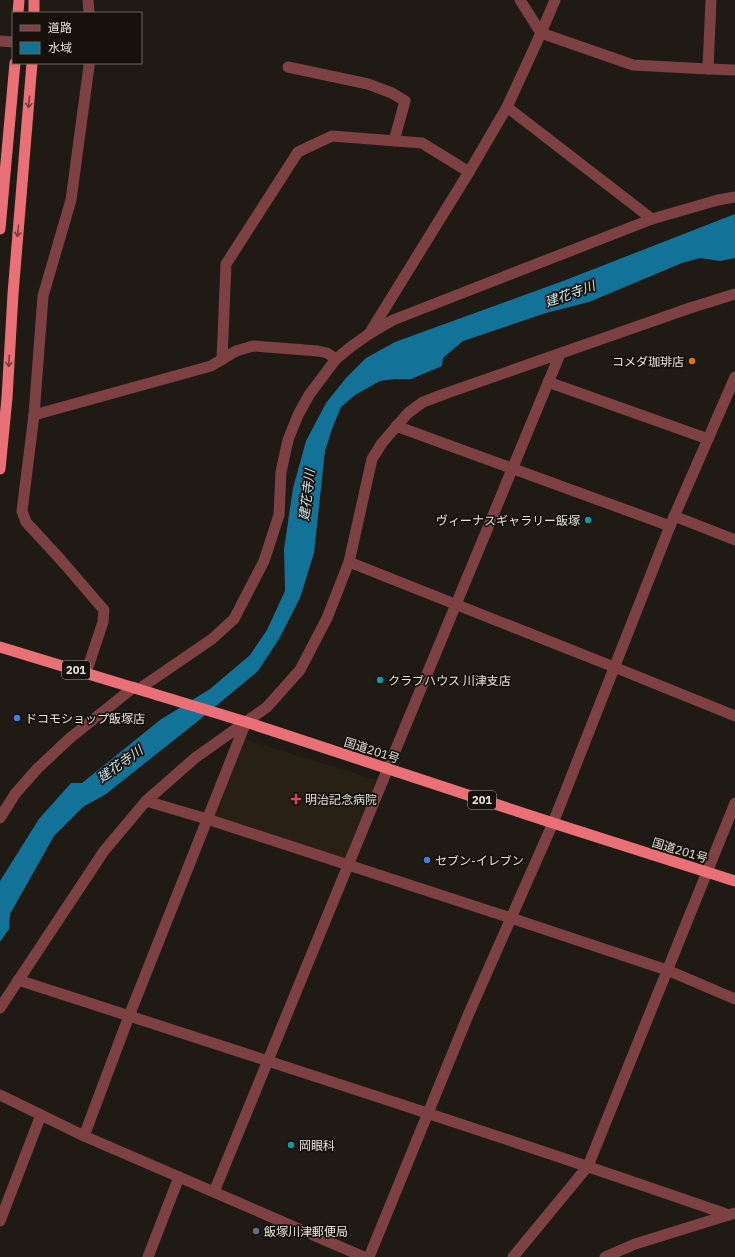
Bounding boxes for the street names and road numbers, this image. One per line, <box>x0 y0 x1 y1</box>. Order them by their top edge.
road number: 201 <box>62 661 90 679</box>
street label: 国道201号 <box>342 734 402 766</box>
road number: 201 <box>468 791 496 809</box>
street label: 国道201号 <box>650 834 710 866</box>

